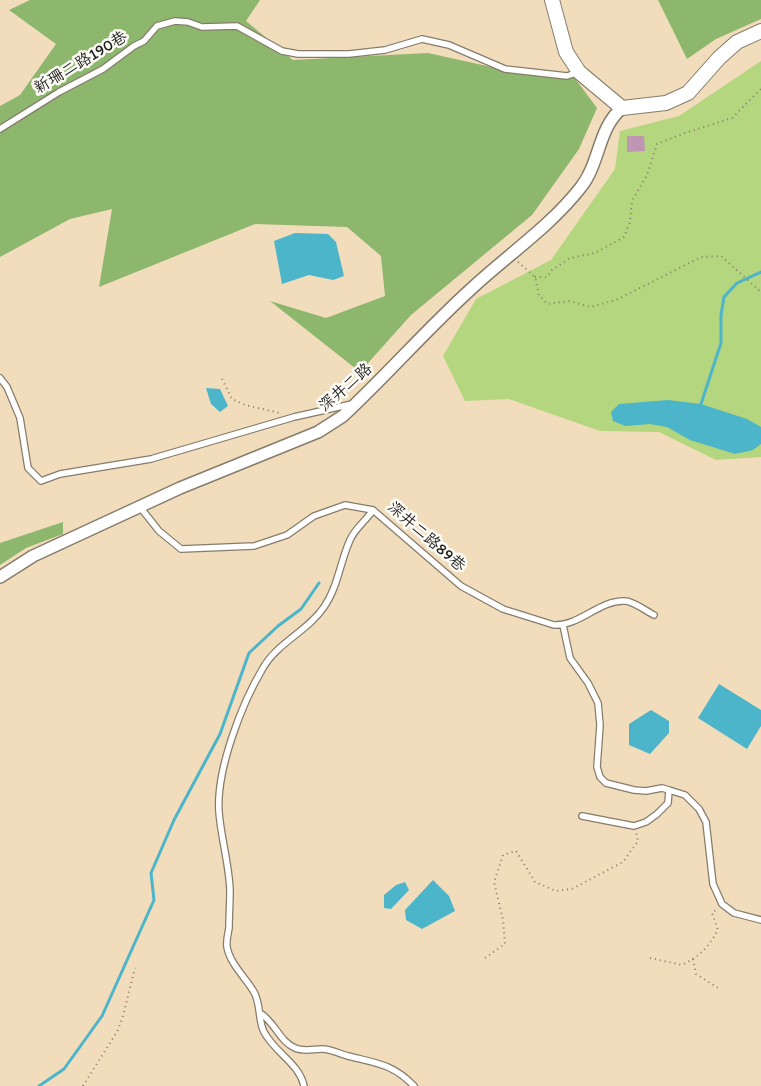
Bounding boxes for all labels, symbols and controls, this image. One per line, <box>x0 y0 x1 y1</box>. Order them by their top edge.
street label: 新珊二路190巷 <box>31 28 131 98</box>
street label: 深井二路 <box>316 360 376 416</box>
street label: 深井二路89巷 <box>383 498 469 576</box>

